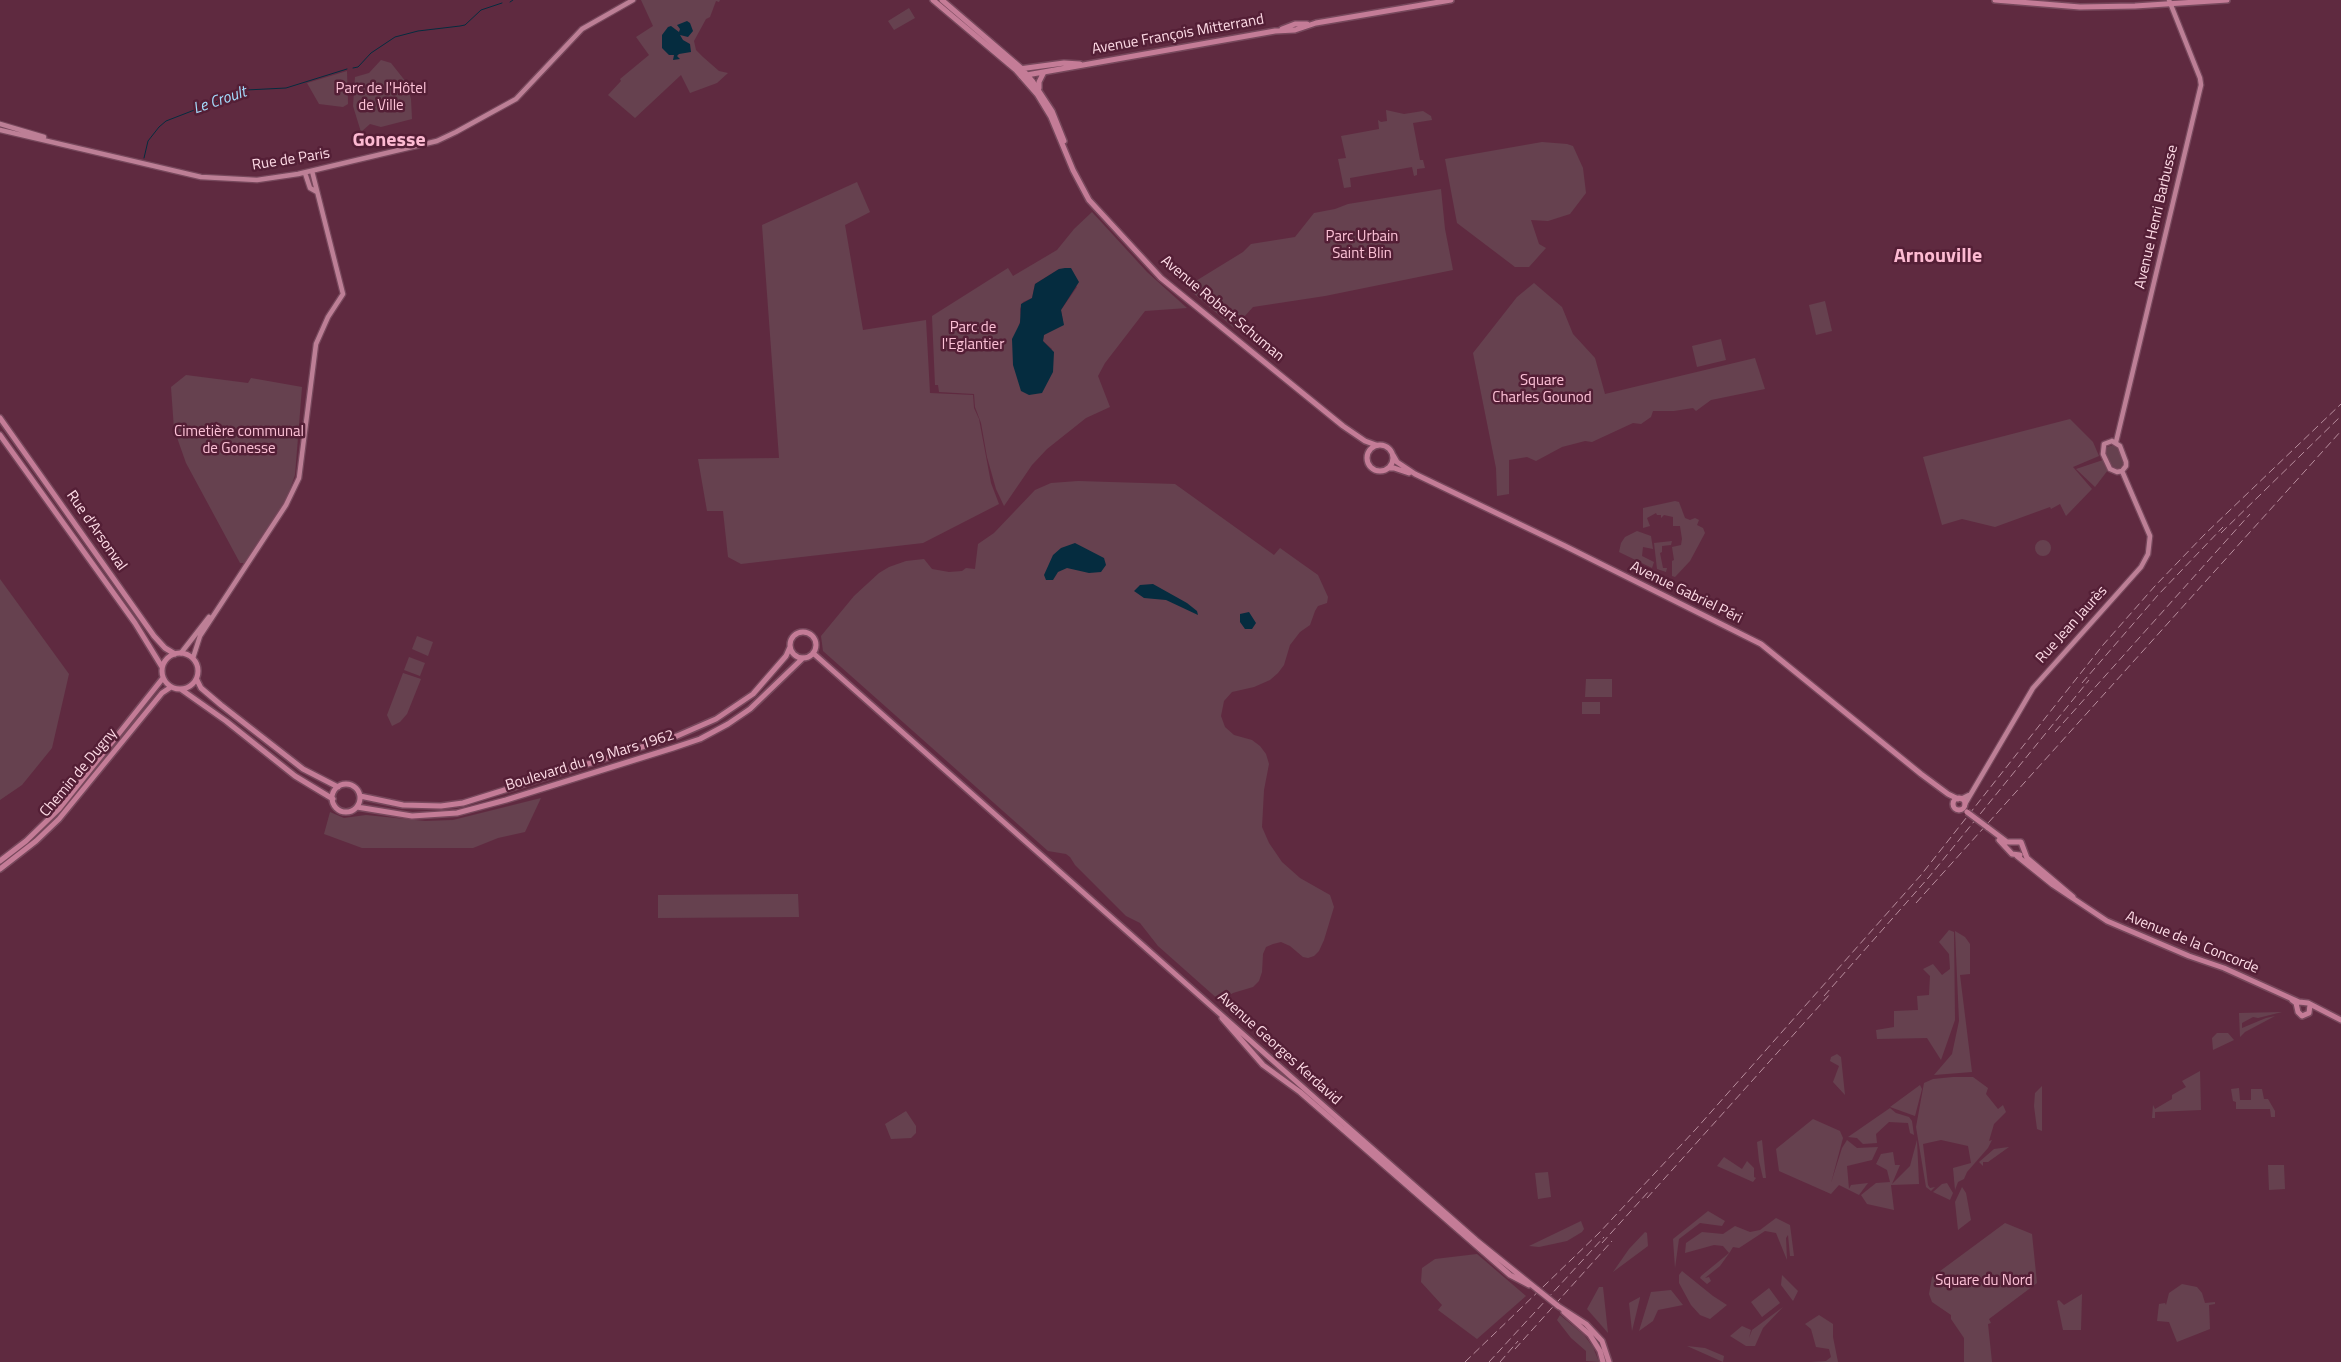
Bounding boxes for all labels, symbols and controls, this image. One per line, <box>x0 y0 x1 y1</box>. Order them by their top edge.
street label: Avenue François Mitterrand <box>1091 11 1265 59</box>
park label: Parc de l'Hôtel de Ville <box>336 80 426 115</box>
water label: Le Croult <box>191 83 249 119</box>
district label: Gonesse <box>352 129 426 153</box>
street label: Avenue Henri Barbusse <box>2132 143 2182 291</box>
street label: Rue de Paris <box>251 145 331 175</box>
park label: Parc Urbain Saint Blin <box>1326 228 1398 263</box>
district label: Arnouville <box>1894 245 1982 269</box>
street label: Avenue Robert Schuman <box>1157 252 1287 366</box>
park label: Parc de l'Eglantier <box>942 319 1004 354</box>
park label: Square Charles Gounod <box>1492 372 1592 407</box>
park label: Cimetière communal de Gonesse <box>174 423 304 458</box>
street label: Rue d'Arsonval <box>62 488 130 574</box>
street label: Avenue Gabriel Péri <box>1627 558 1745 628</box>
street label: Rue Jean Jaurès <box>2032 583 2112 667</box>
street label: Chemin de Dugny <box>37 725 121 821</box>
street label: Boulevard du 19 Mars 1962 <box>504 727 676 795</box>
street label: Avenue de la Concorde <box>2123 908 2261 978</box>
street label: Avenue Georges Kerdavid <box>1213 989 1345 1109</box>
park label: Square du Nord <box>1935 1272 2033 1290</box>

